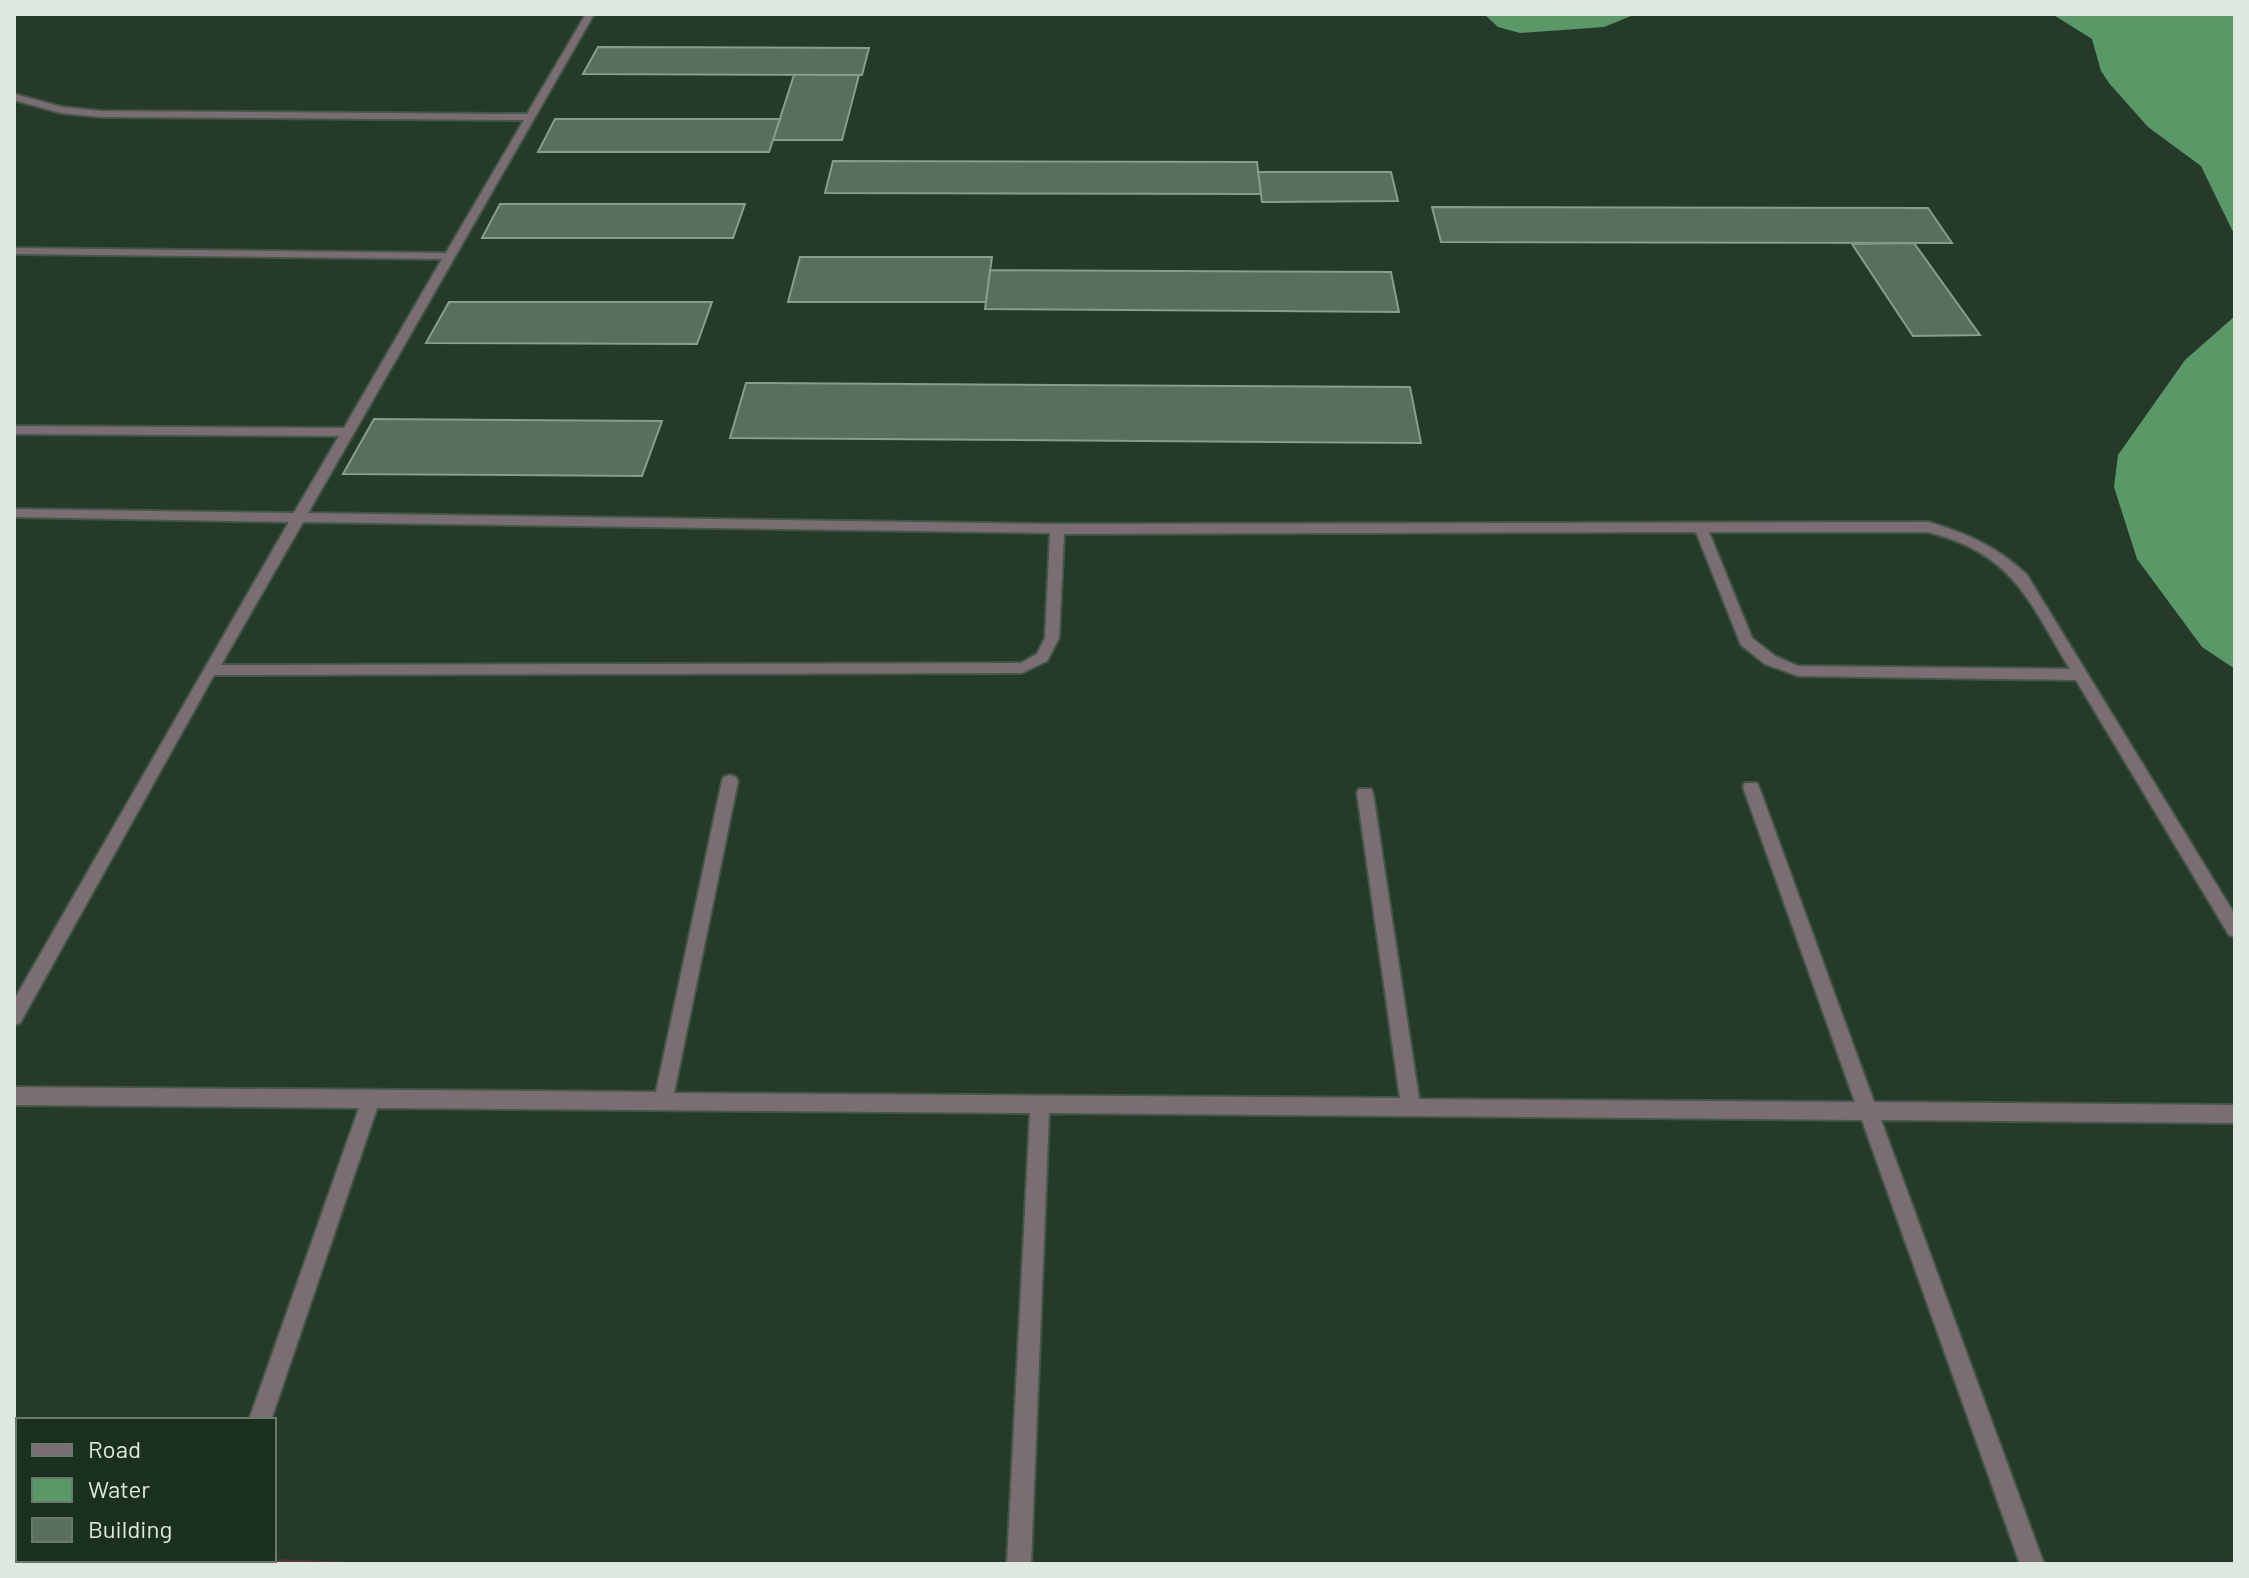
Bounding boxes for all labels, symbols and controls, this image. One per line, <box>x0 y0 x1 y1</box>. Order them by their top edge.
legend <box>16 1418 276 1562</box>
text: Road <box>88 1434 141 1463</box>
text: Water <box>88 1474 150 1503</box>
text: Building <box>88 1514 172 1543</box>

